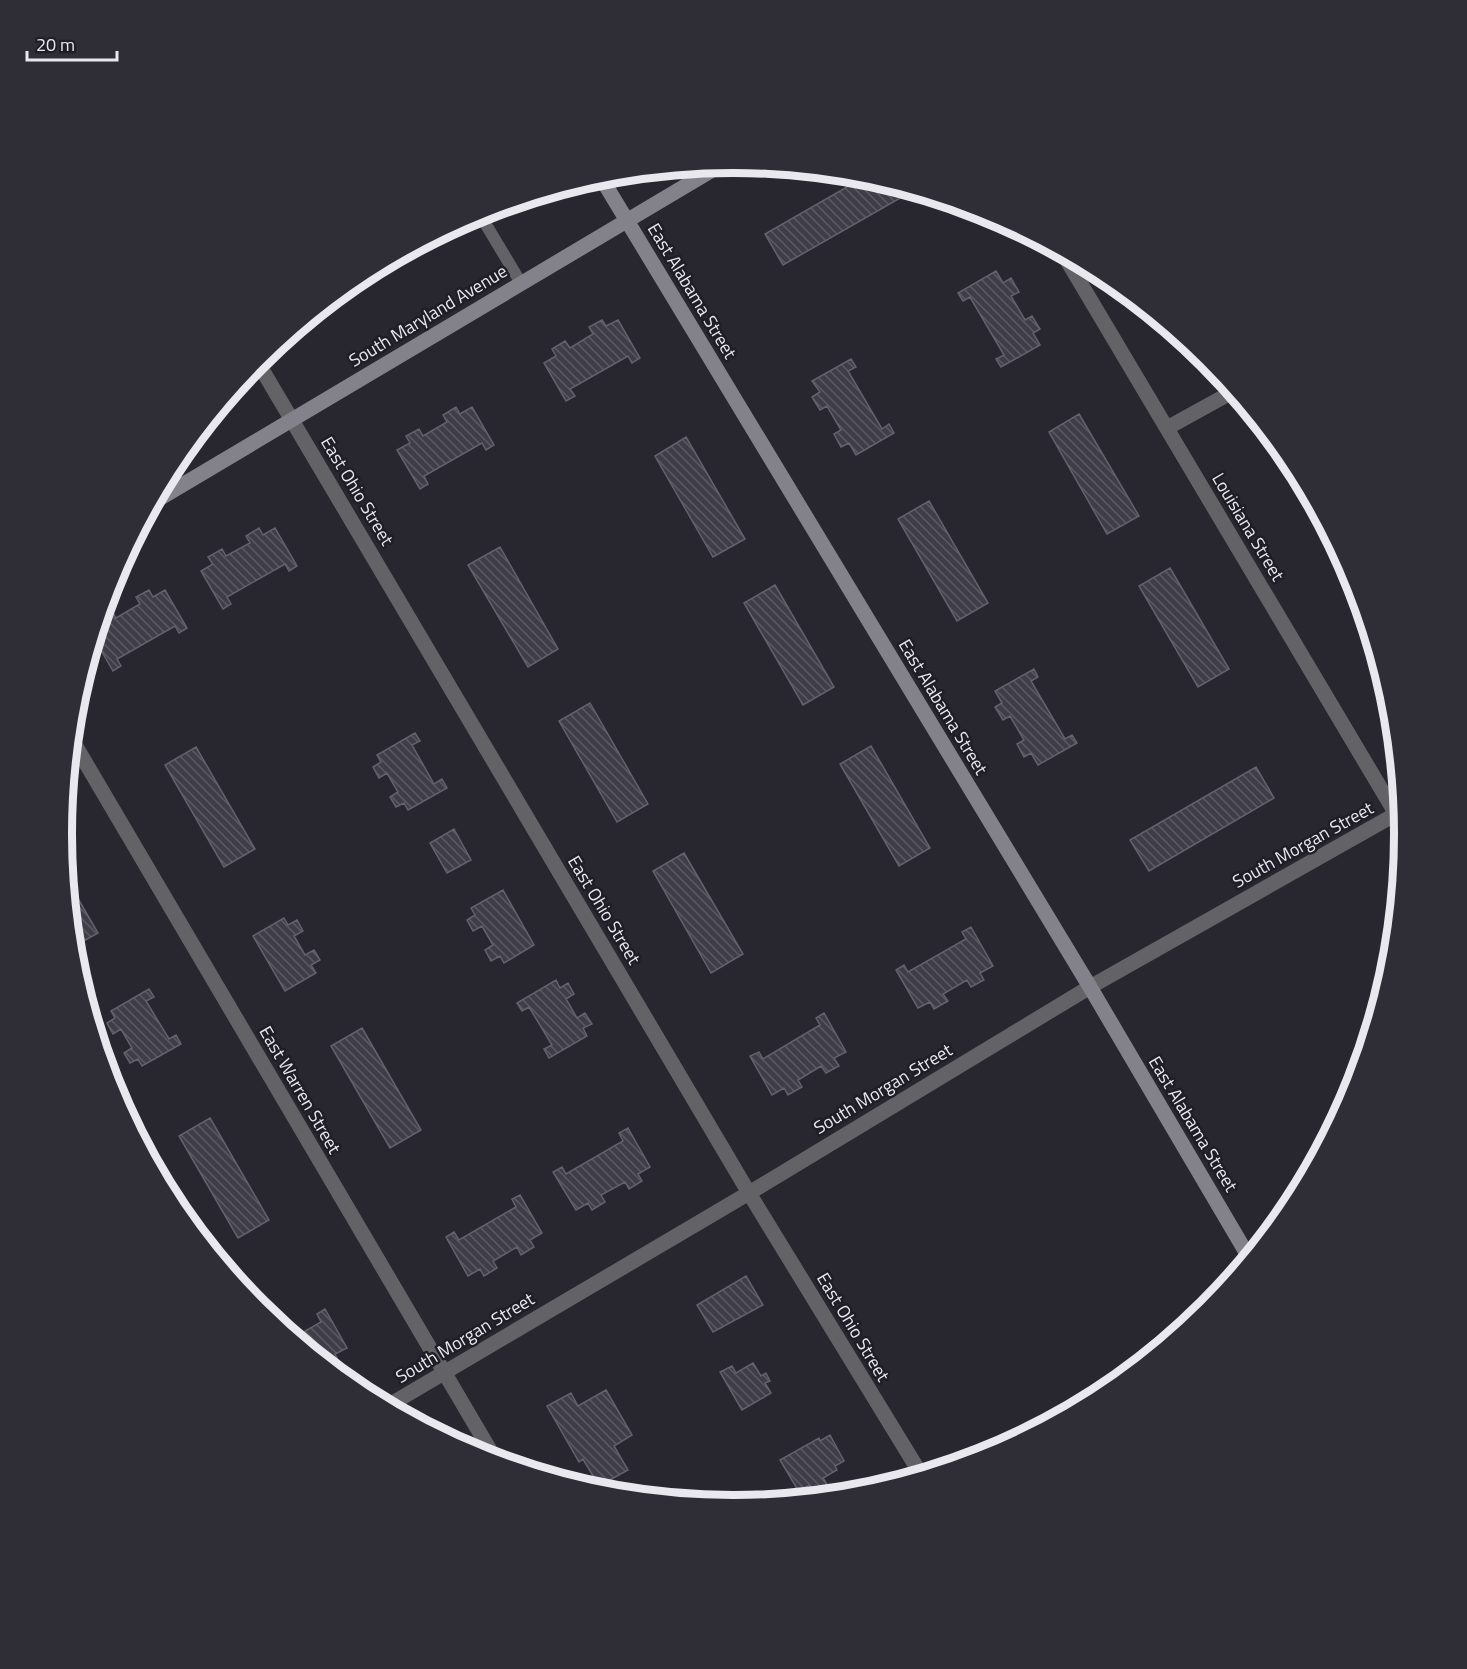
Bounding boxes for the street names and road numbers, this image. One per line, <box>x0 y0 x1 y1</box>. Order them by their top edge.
street label: East Alabama Street <box>641 218 744 364</box>
street label: South Maryland Avenue <box>343 258 512 374</box>
street label: East Ohio Street <box>314 431 401 551</box>
street label: Louisiana Street <box>1205 468 1292 587</box>
street label: East Alabama Street <box>892 634 995 780</box>
street label: South Morgan Street <box>1227 794 1379 895</box>
street label: East Ohio Street <box>561 850 648 970</box>
street label: East Warren Street <box>253 1021 348 1159</box>
street label: South Morgan Street <box>808 1036 958 1141</box>
street label: East Alabama Street <box>1142 1051 1245 1197</box>
street label: East Ohio Street <box>810 1267 897 1387</box>
street label: South Morgan Street <box>390 1285 540 1390</box>

